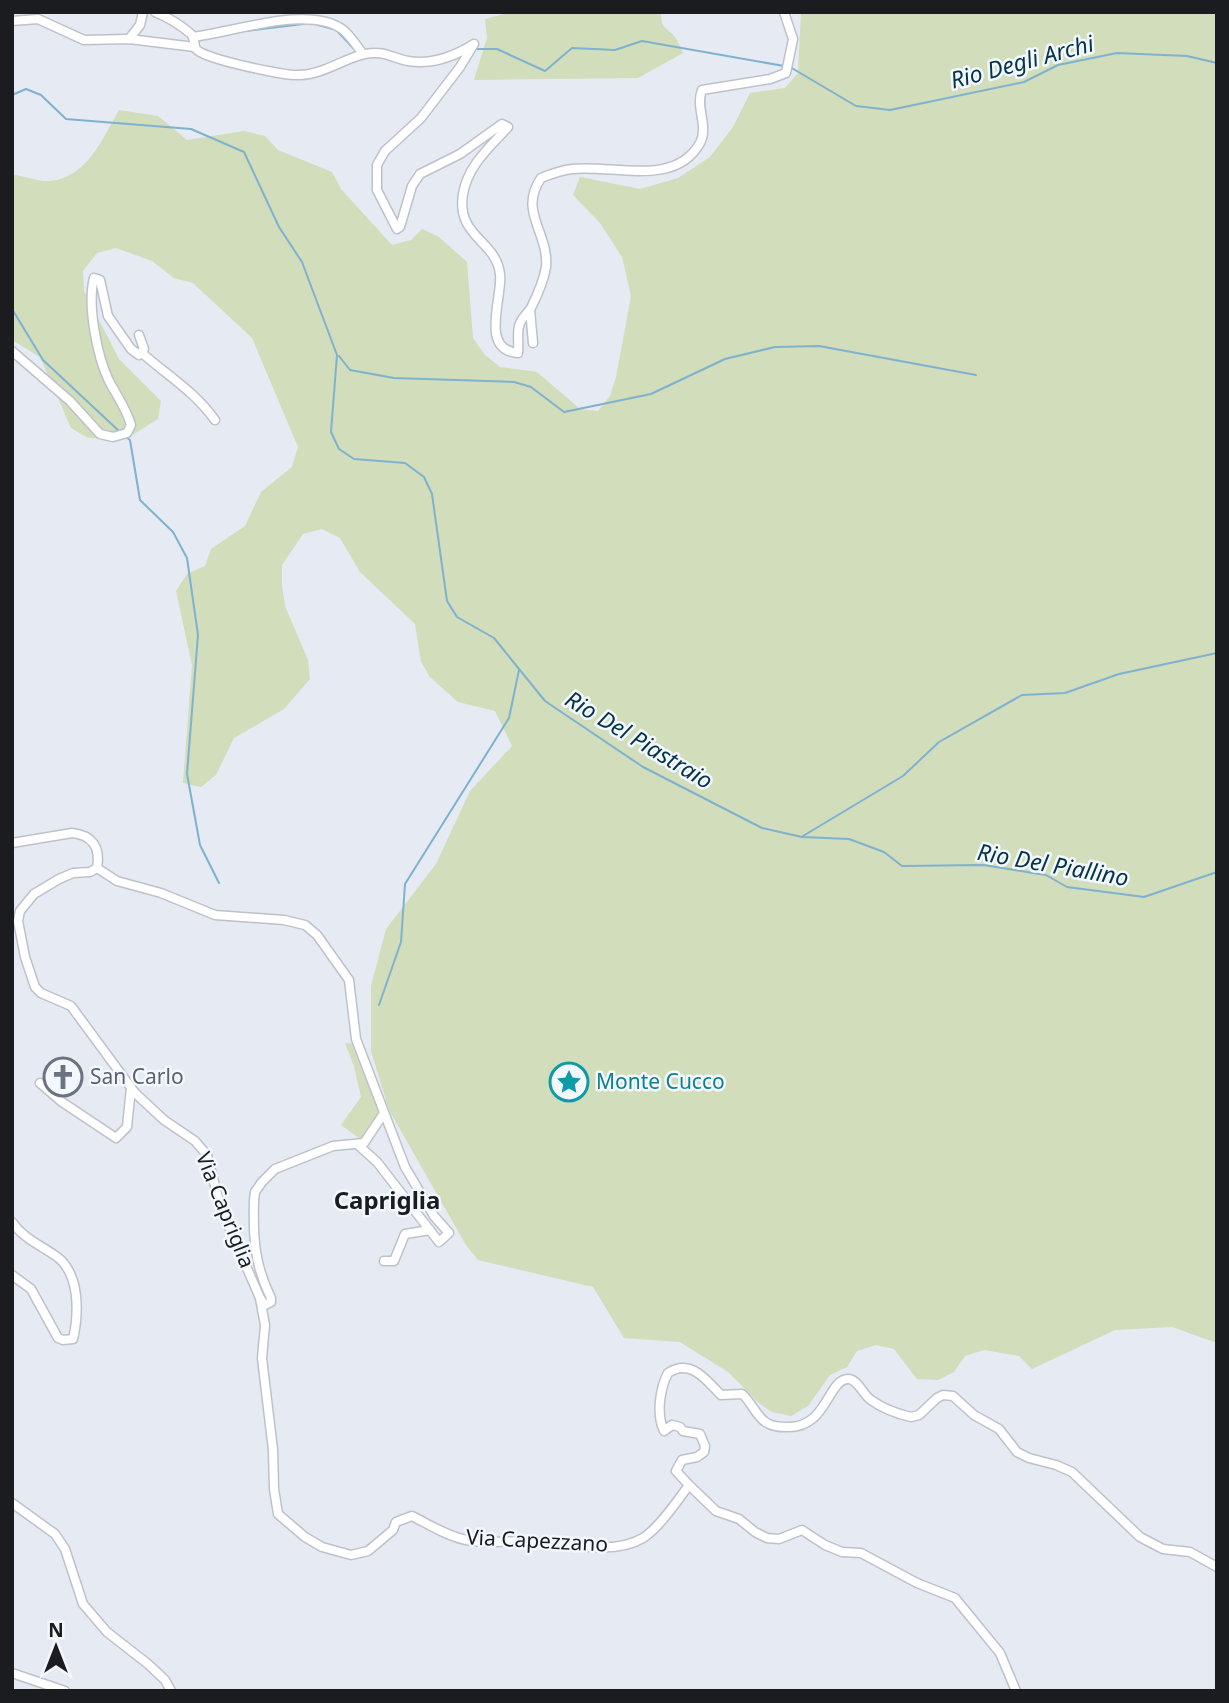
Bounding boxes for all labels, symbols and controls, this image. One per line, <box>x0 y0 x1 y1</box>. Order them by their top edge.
water label: Rio Degli Archi <box>946 26 1098 96</box>
water label: Rio Del Piastraio <box>560 682 719 796</box>
water label: Rio Del Piallino <box>975 835 1131 893</box>
church icon: San Carlo <box>42 1056 84 1098</box>
place icon: Monte Cucco <box>548 1061 590 1103</box>
place label: San Carlo <box>90 1062 184 1090</box>
place label: Monte Cucco <box>596 1067 725 1095</box>
street label: Via Capriglia <box>190 1147 262 1272</box>
district label: Capriglia <box>334 1183 440 1216</box>
street label: Via Capezzano <box>465 1522 609 1558</box>
north arrow <box>21 1612 91 1682</box>
text: N <box>48 1617 64 1643</box>

